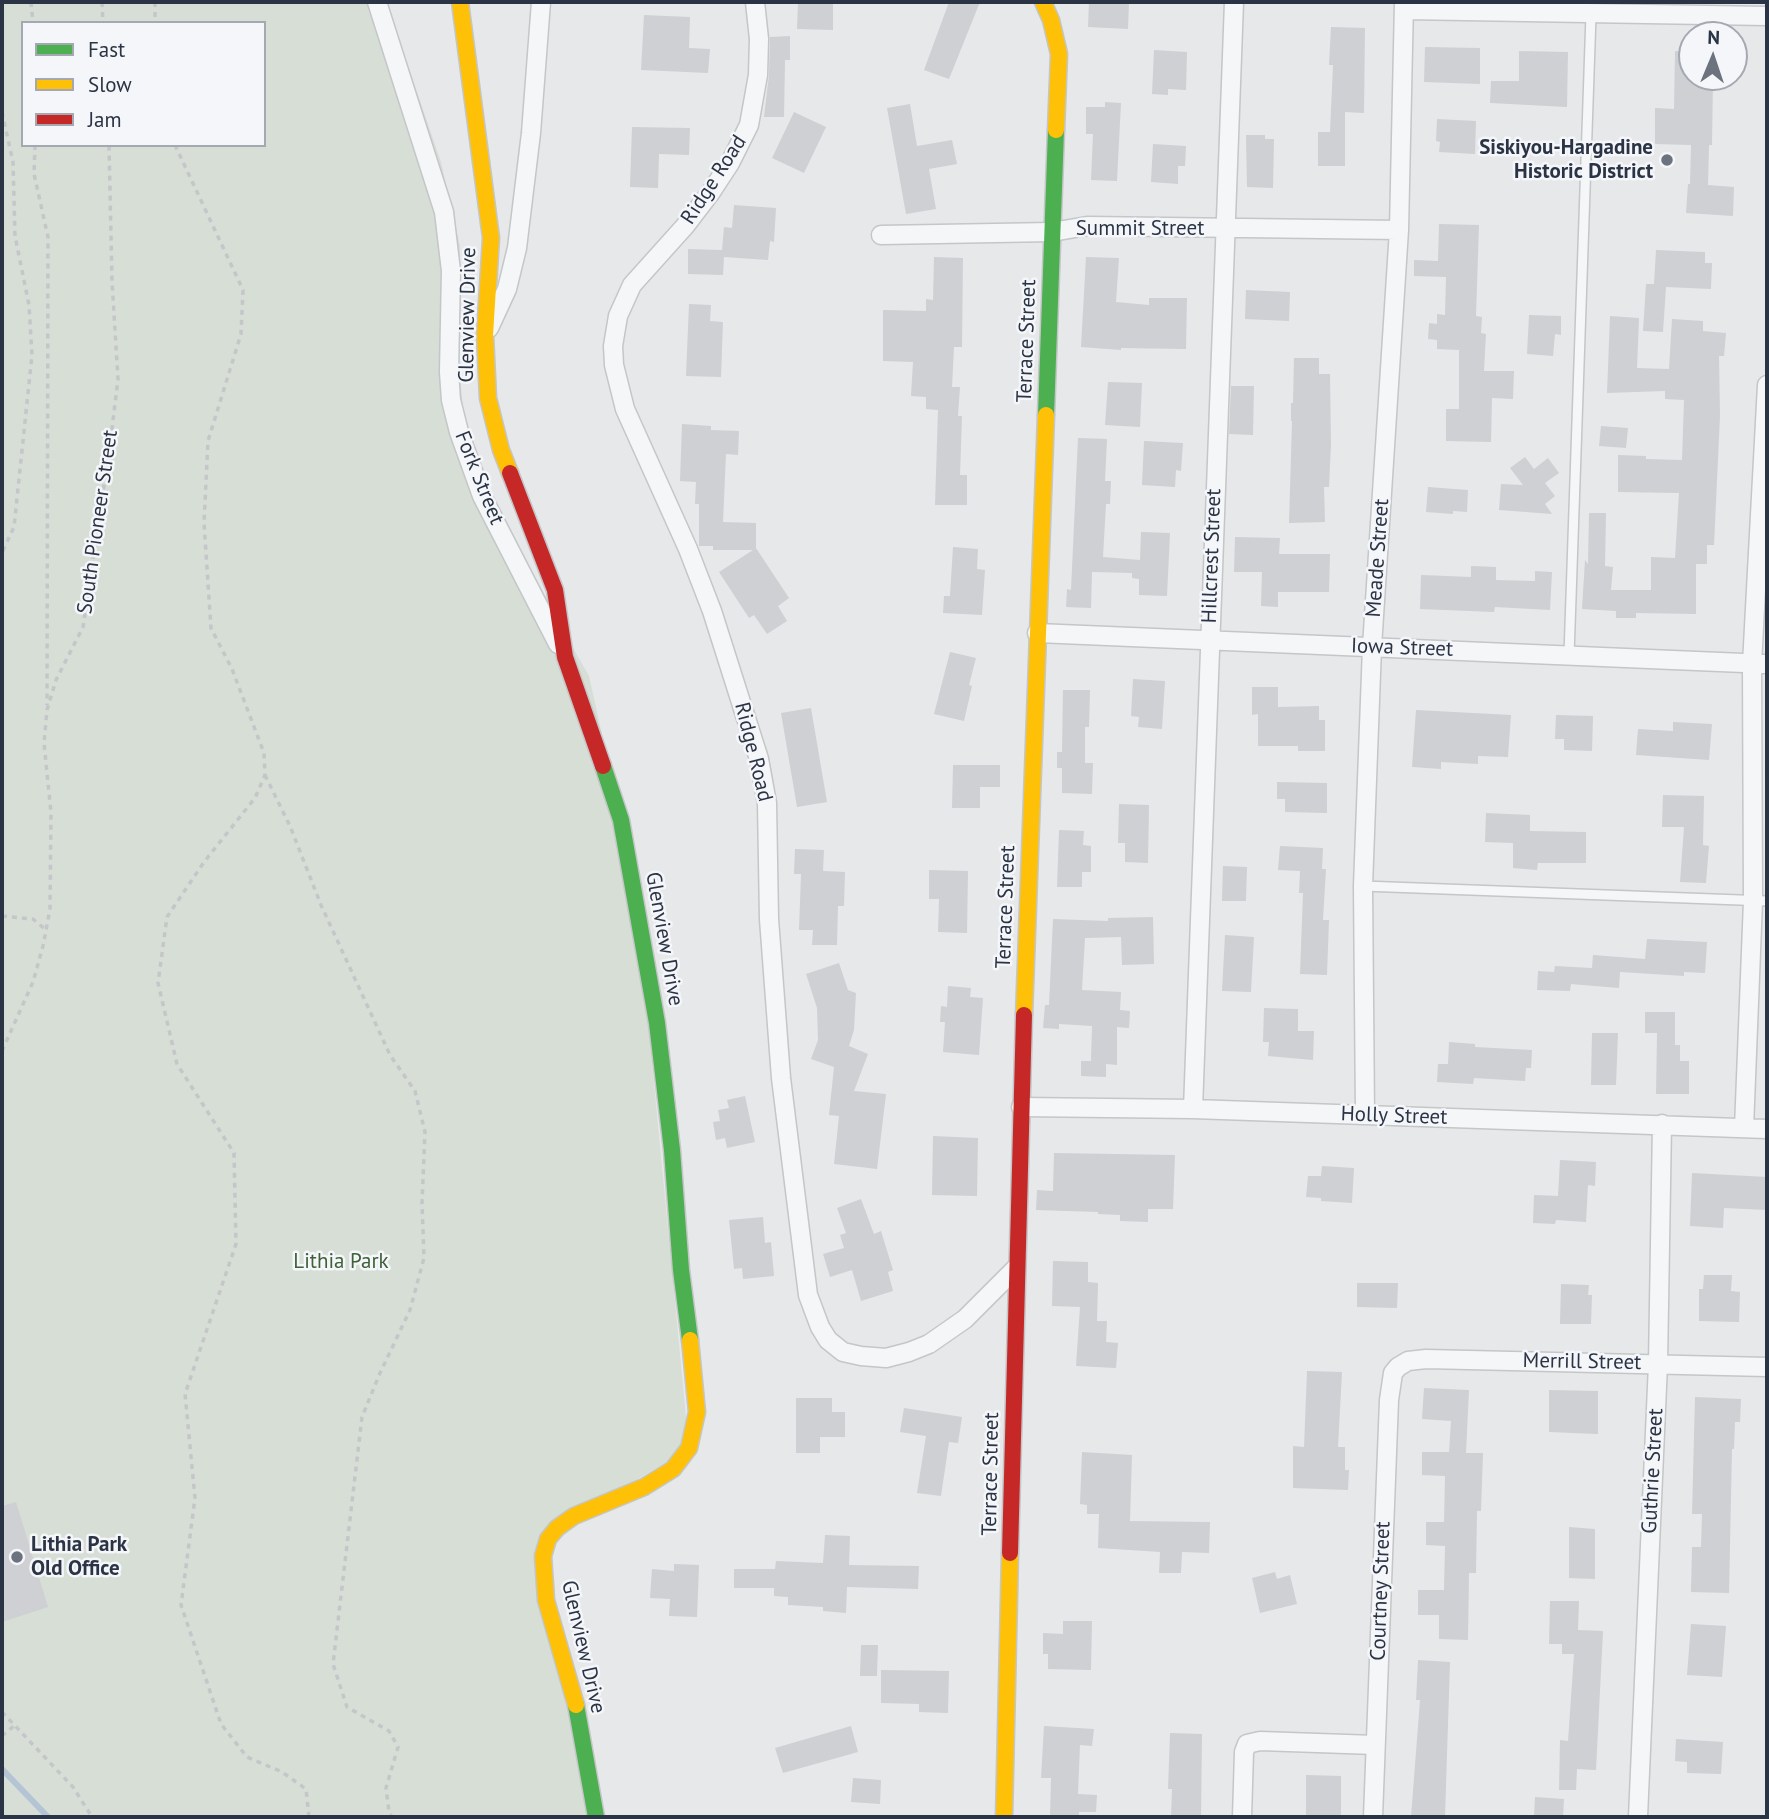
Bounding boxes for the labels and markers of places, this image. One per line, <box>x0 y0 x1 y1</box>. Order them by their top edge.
place label: Siskiyou-Hargadine Historic District <box>1479 135 1653 185</box>
marker: Siskiyou-Hargadine Historic District <box>1659 152 1675 168</box>
place label: Lithia Park Old Office <box>31 1532 127 1582</box>
marker: Lithia Park Old Office <box>9 1549 25 1565</box>

